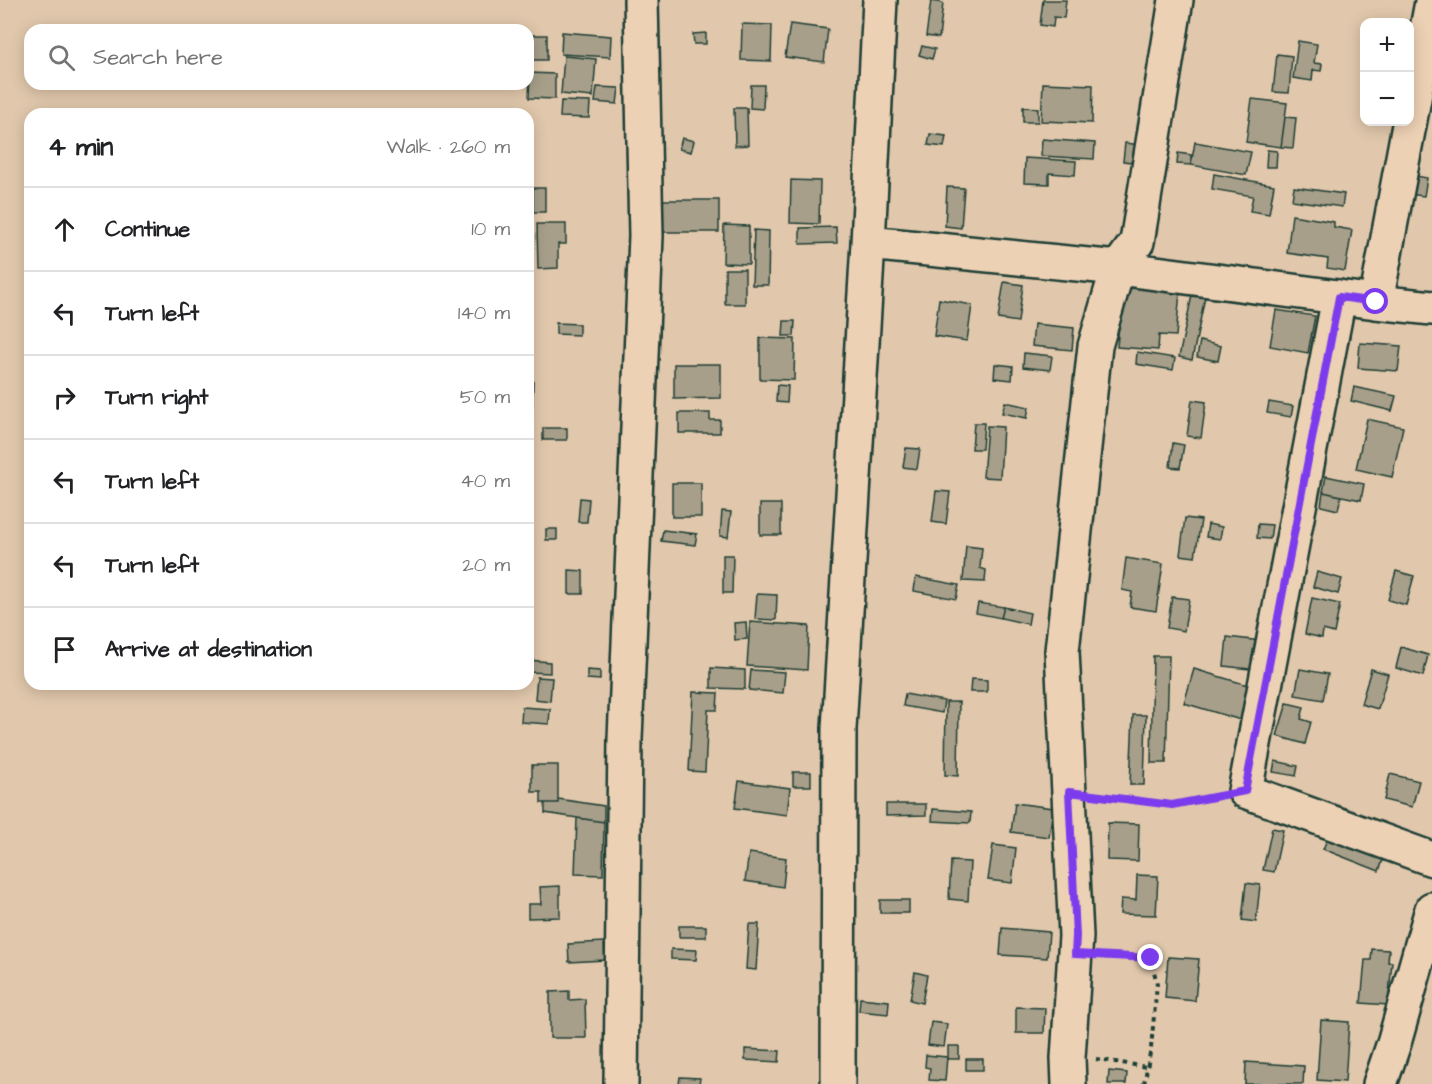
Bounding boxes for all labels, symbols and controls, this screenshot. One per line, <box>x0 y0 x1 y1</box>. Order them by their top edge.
map controls <box>1360 18 1414 126</box>
button: + <box>1360 18 1414 72</box>
search box <box>24 24 534 90</box>
icon: search <box>45 41 78 74</box>
text: Search here <box>93 42 223 73</box>
button: − <box>1360 72 1414 126</box>
text: 4 min <box>48 129 113 165</box>
text: Walk · 260 m <box>387 133 510 161</box>
icon: ahead <box>48 213 81 246</box>
text: Continue <box>105 214 190 245</box>
text: 10 m <box>471 215 510 243</box>
route start <box>1362 288 1388 314</box>
icon: left <box>48 297 81 330</box>
text: Turn left <box>105 298 199 329</box>
text: 140 m <box>458 299 510 327</box>
icon: right <box>48 381 81 414</box>
text: Turn right <box>105 382 208 413</box>
text: 50 m <box>460 383 510 411</box>
icon: left <box>48 465 81 498</box>
text: Turn left <box>105 466 199 497</box>
text: 40 m <box>460 467 510 495</box>
icon: left <box>48 549 81 582</box>
text: Turn left <box>105 550 199 581</box>
text: 20 m <box>462 551 510 579</box>
icon: arrive <box>48 633 81 666</box>
text: Arrive at destination <box>105 634 312 665</box>
route end <box>1137 944 1163 970</box>

